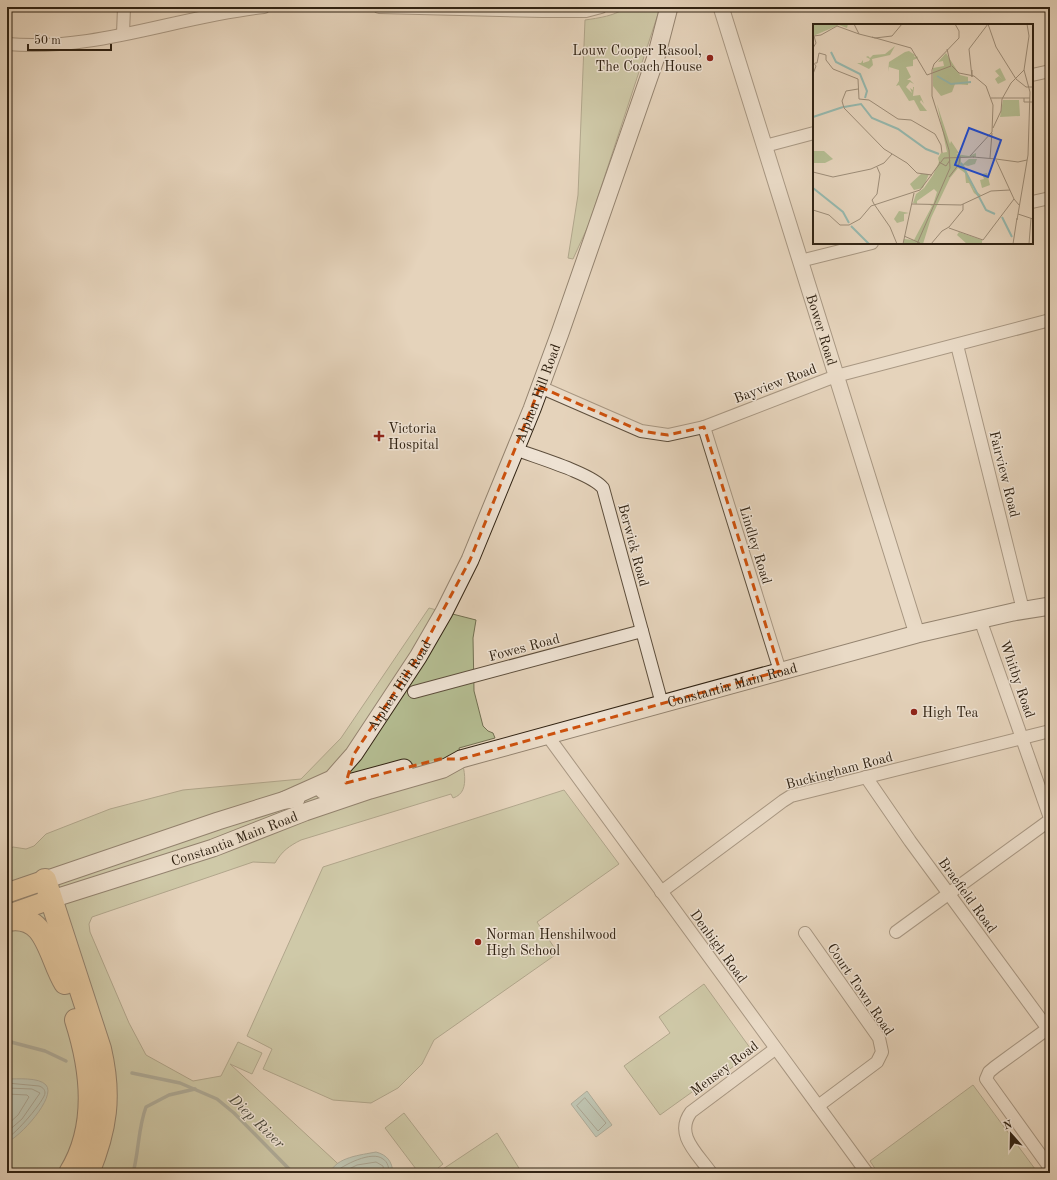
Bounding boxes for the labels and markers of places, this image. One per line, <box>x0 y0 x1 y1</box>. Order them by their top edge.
place label: Louw Cooper Rasool, The Coach House <box>572 44 702 74</box>
marker: Louw Cooper Rasool, The Coach House <box>705 53 715 63</box>
place label: Victoria Hospital <box>388 422 439 452</box>
marker: Victoria Hospital <box>373 430 385 442</box>
place label: High Tea <box>922 706 978 720</box>
marker: High Tea <box>909 707 919 717</box>
place label: Norman Henshilwood High School <box>486 928 617 958</box>
marker: Norman Henshilwood High School <box>473 937 483 947</box>

